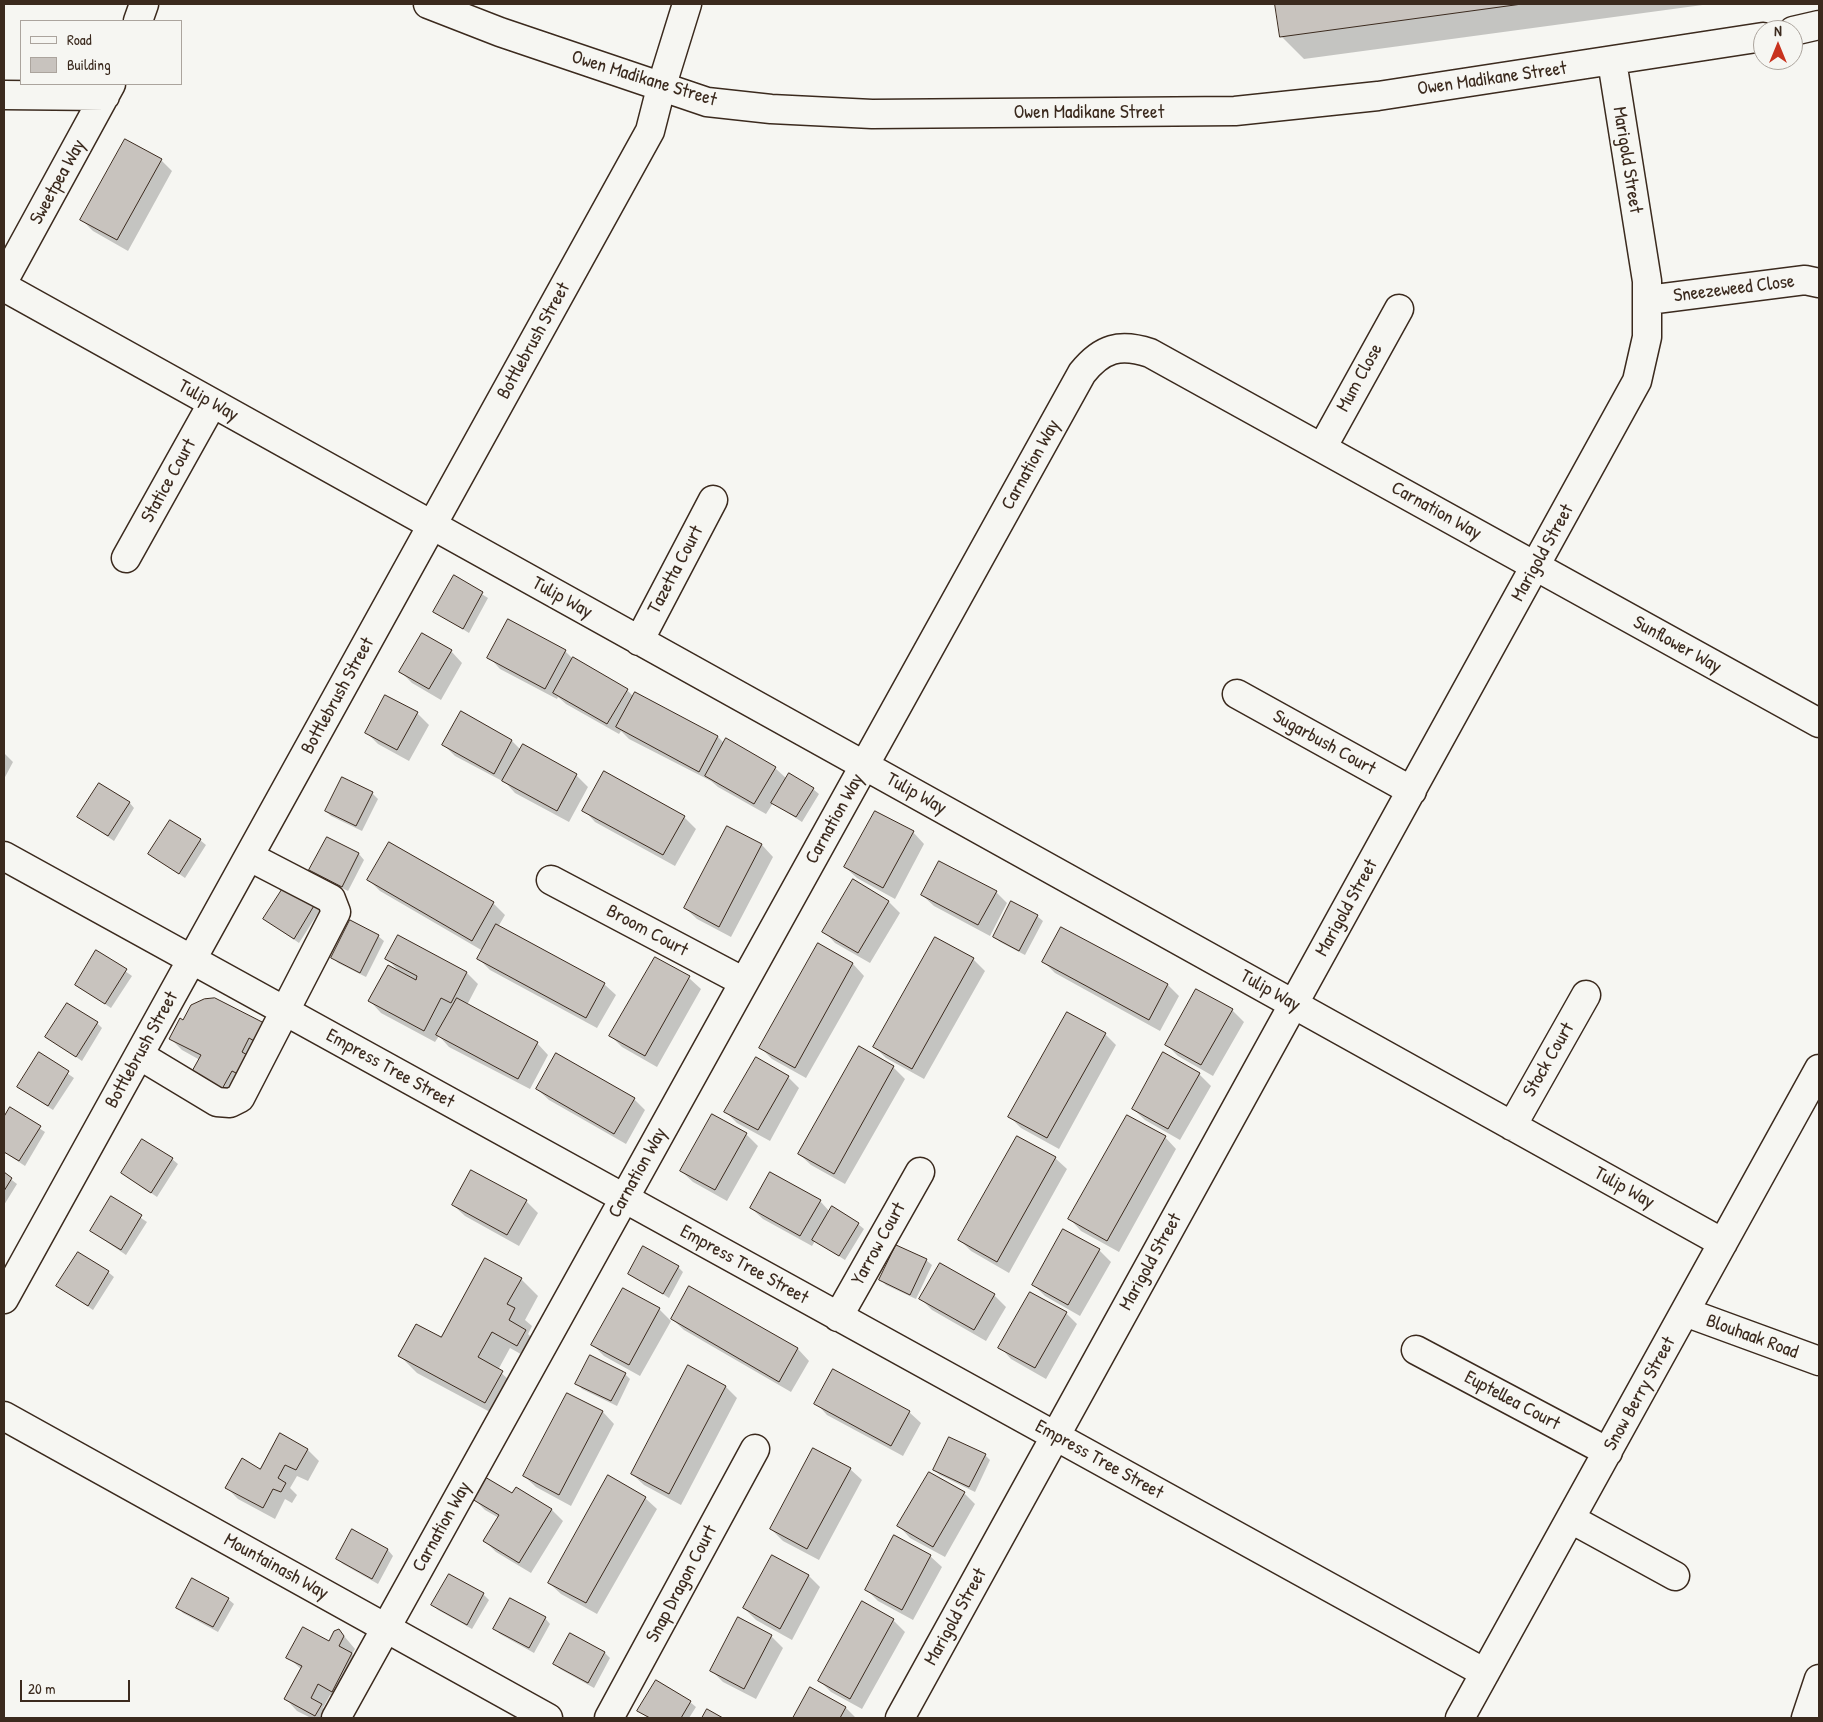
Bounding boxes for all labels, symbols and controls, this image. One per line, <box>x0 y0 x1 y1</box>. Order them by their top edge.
legend <box>20 20 182 85</box>
north arrow <box>1753 20 1803 70</box>
text: N <box>1774 21 1782 40</box>
text: Road <box>67 29 92 50</box>
street label: Owen Madikane Street <box>569 46 719 112</box>
text: Building <box>67 54 111 75</box>
street label: Owen Madikane Street <box>1416 57 1568 101</box>
street label: Owen Madikane Street <box>1014 102 1164 124</box>
street label: Marigold Street <box>1607 105 1647 215</box>
street label: Sweetpea Way <box>25 135 91 229</box>
street label: Sneezeweed Close <box>1672 270 1796 308</box>
street label: Bottlebrush Street <box>493 279 575 403</box>
street label: Mum Close <box>1332 340 1388 416</box>
street label: Tulip Way <box>174 375 242 427</box>
street label: Carnation Way <box>997 416 1065 514</box>
street label: Statice Court <box>137 435 201 527</box>
street label: Carnation Way <box>1387 477 1485 545</box>
street label: Marigold Street <box>1507 500 1579 606</box>
street label: Tazetta Court <box>643 522 709 618</box>
street label: Tulip Way <box>528 572 596 624</box>
street label: Sunflower Way <box>1629 611 1725 679</box>
street label: Bottlebrush Street <box>297 634 379 758</box>
street label: Sugarbush Court <box>1269 705 1379 781</box>
street label: Tulip Way <box>882 768 950 820</box>
street label: Carnation Way <box>801 770 869 868</box>
street label: Marigold Street <box>1311 855 1383 961</box>
street label: Broom Court <box>602 900 692 962</box>
street label: Tulip Way <box>1236 965 1304 1017</box>
street label: Bottlebrush Street <box>101 988 183 1112</box>
street label: Stock Court <box>1519 1019 1579 1101</box>
street label: Empress Tree Street <box>322 1024 458 1114</box>
street label: Carnation Way <box>604 1124 672 1222</box>
street label: Tulip Way <box>1590 1162 1658 1214</box>
street label: Yarrow Court <box>847 1199 911 1289</box>
street label: Marigold Street <box>1115 1209 1187 1315</box>
street label: Empress Tree Street <box>676 1220 812 1310</box>
street label: Blouhaak Road <box>1703 1310 1801 1364</box>
street label: Snow Berry Street <box>1599 1333 1681 1455</box>
street label: Euptellea Court <box>1460 1366 1564 1436</box>
street label: Empress Tree Street <box>1031 1415 1167 1505</box>
street label: Carnation Way <box>408 1478 476 1576</box>
street label: Snap Dragon Court <box>642 1521 722 1647</box>
street label: Mountainash Way <box>220 1529 332 1605</box>
street label: Marigold Street <box>920 1564 992 1670</box>
scale bar <box>22 1670 132 1702</box>
text: 20 m <box>28 1678 55 1699</box>

